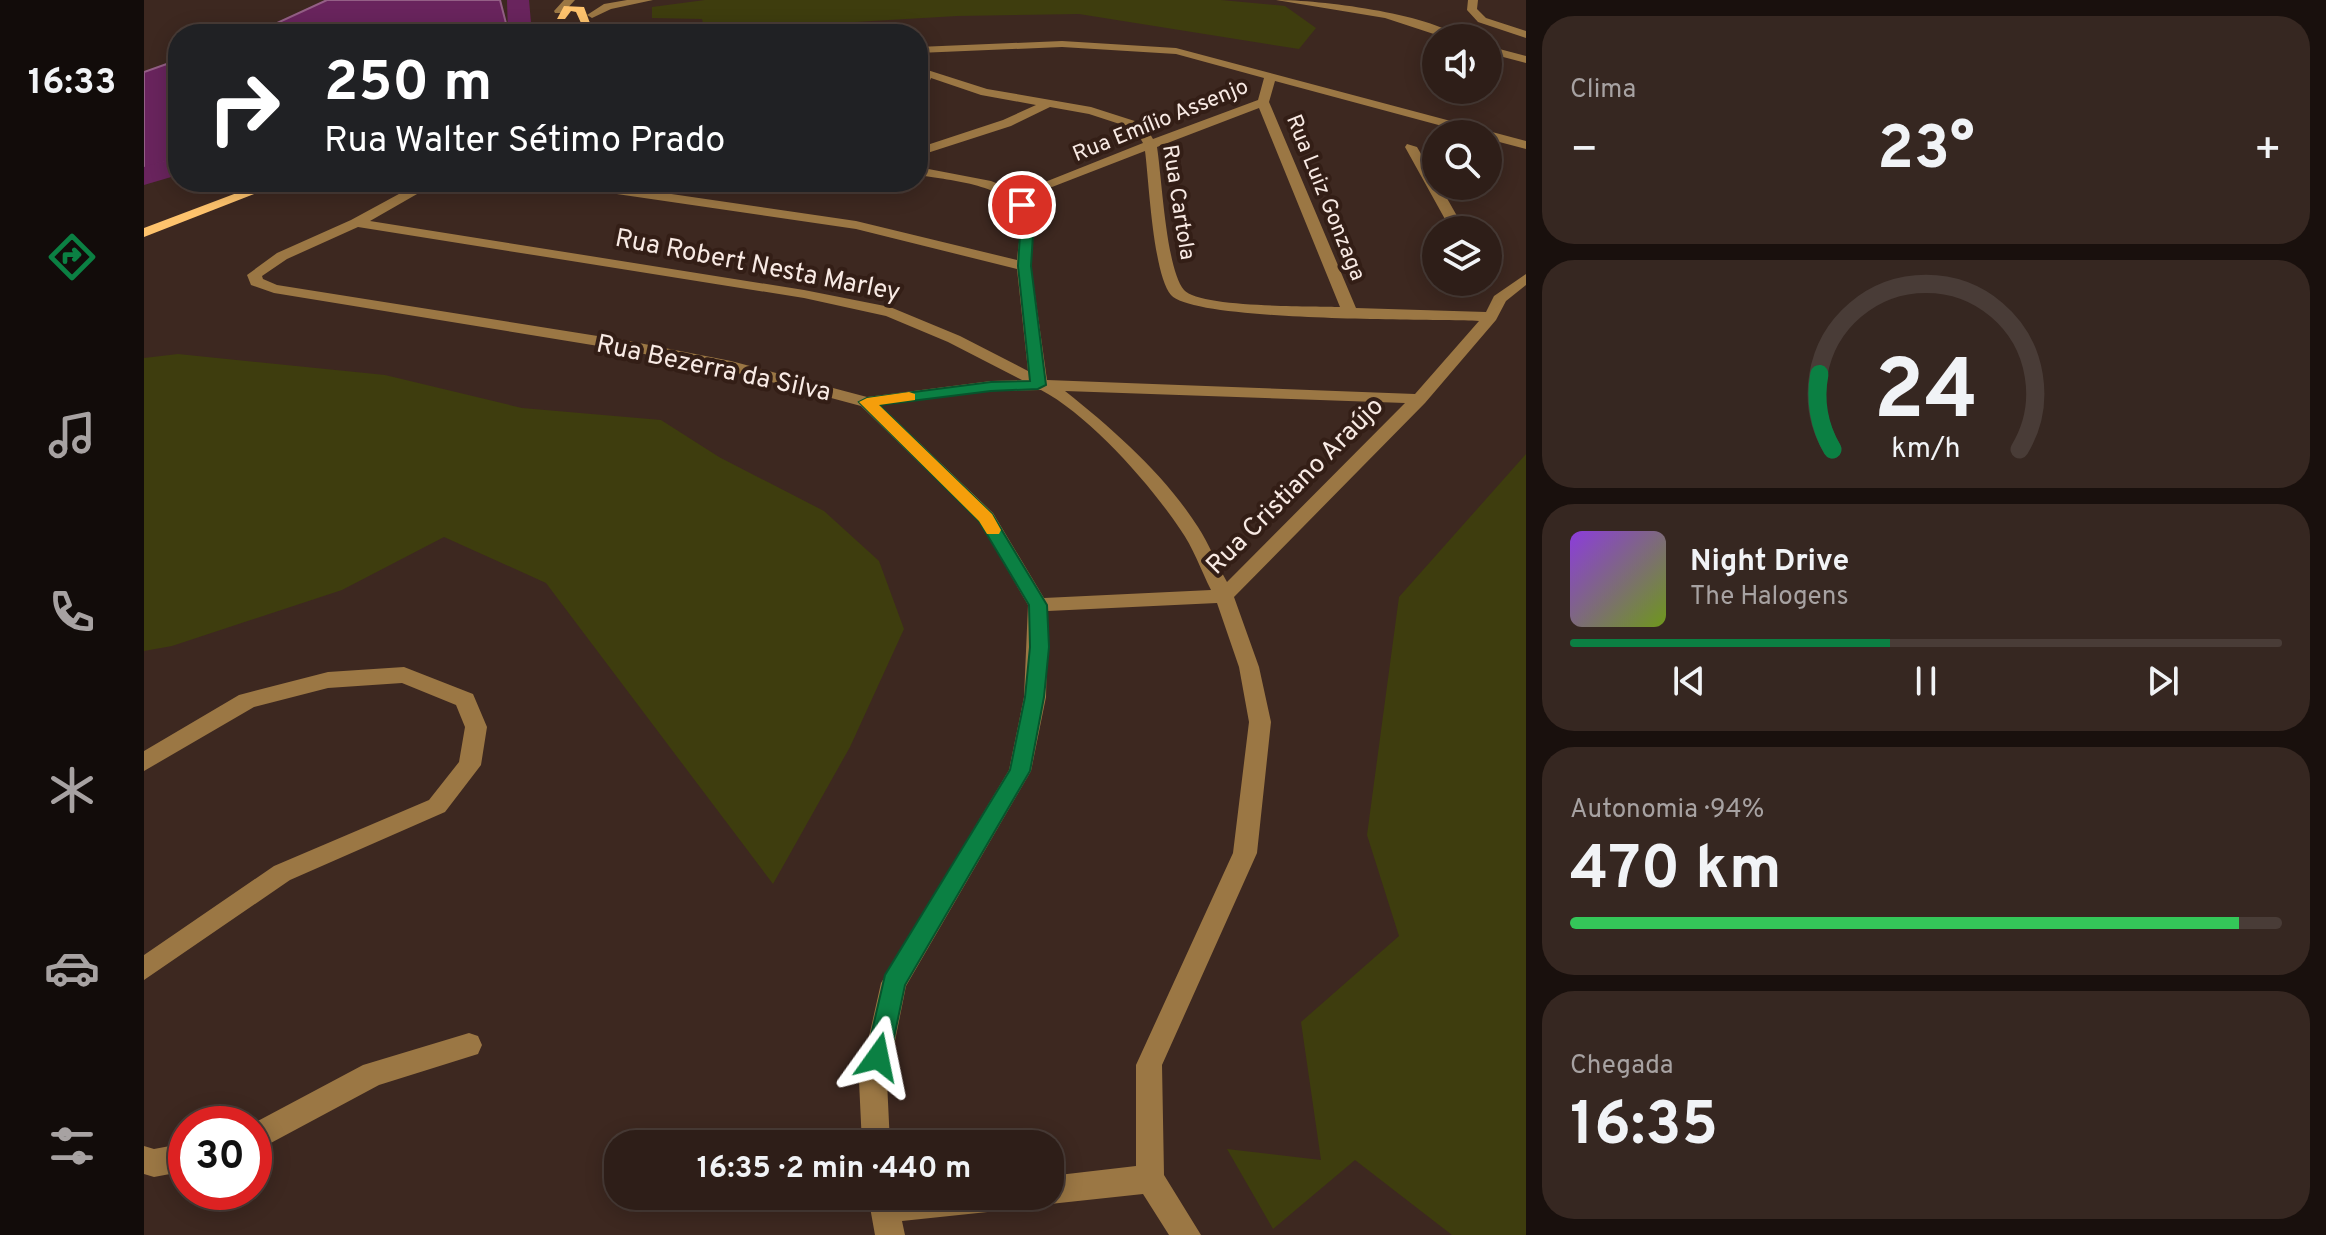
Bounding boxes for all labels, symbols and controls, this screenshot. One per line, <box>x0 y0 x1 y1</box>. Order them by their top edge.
map controls <box>1422 24 1502 296</box>
button: sound <box>1422 24 1502 104</box>
text: 250 m <box>324 50 492 120</box>
icon: right <box>192 56 296 160</box>
text: 16:33 <box>28 61 116 107</box>
street label: Rua Emílio Assenjo <box>1069 74 1253 169</box>
text: Clima <box>1570 74 1636 107</box>
street label: Rua Luiz Gonzaga <box>1279 111 1370 285</box>
text: 23° <box>1877 114 1975 190</box>
text: Rua Walter Sétimo Prado <box>324 119 725 165</box>
button: search <box>1422 120 1502 200</box>
text: − <box>1570 124 1598 180</box>
text: + <box>2254 124 2282 180</box>
street label: Rua Cartola <box>1155 143 1200 262</box>
pin <box>988 171 1056 239</box>
icon: arrive <box>1000 183 1044 227</box>
button: layers <box>1422 216 1502 296</box>
street label: Rua Robert Nesta Marley <box>612 223 903 310</box>
icon: directions <box>44 229 100 285</box>
street label: Rua Bezerra da Silva <box>593 328 834 410</box>
text: 24 <box>1874 342 1978 447</box>
street label: Rua Cristiano Araújo <box>1200 391 1392 583</box>
icon: music <box>44 407 100 463</box>
text: km/h <box>1891 432 1961 468</box>
text: Night Drive <box>1690 544 1849 581</box>
text: The Halogens <box>1690 581 1849 614</box>
icon: phone <box>44 584 100 640</box>
icon: previous <box>1667 659 1711 703</box>
icon: pause <box>1904 659 1948 703</box>
icon: next <box>2141 659 2185 703</box>
icon: climate <box>44 762 100 818</box>
text: Autonomia · 94% <box>1570 794 1764 827</box>
text: 470 km <box>1570 834 1782 910</box>
icon: car <box>44 940 100 996</box>
position arrow <box>836 1015 920 1099</box>
text: Chegada <box>1570 1050 1673 1083</box>
text: 16:35 <box>1570 1090 1718 1166</box>
speed limit sign: 30 <box>168 1106 272 1210</box>
icon: filters <box>44 1118 100 1174</box>
text: 16:35 · 2 min · 440 m <box>697 1151 971 1188</box>

